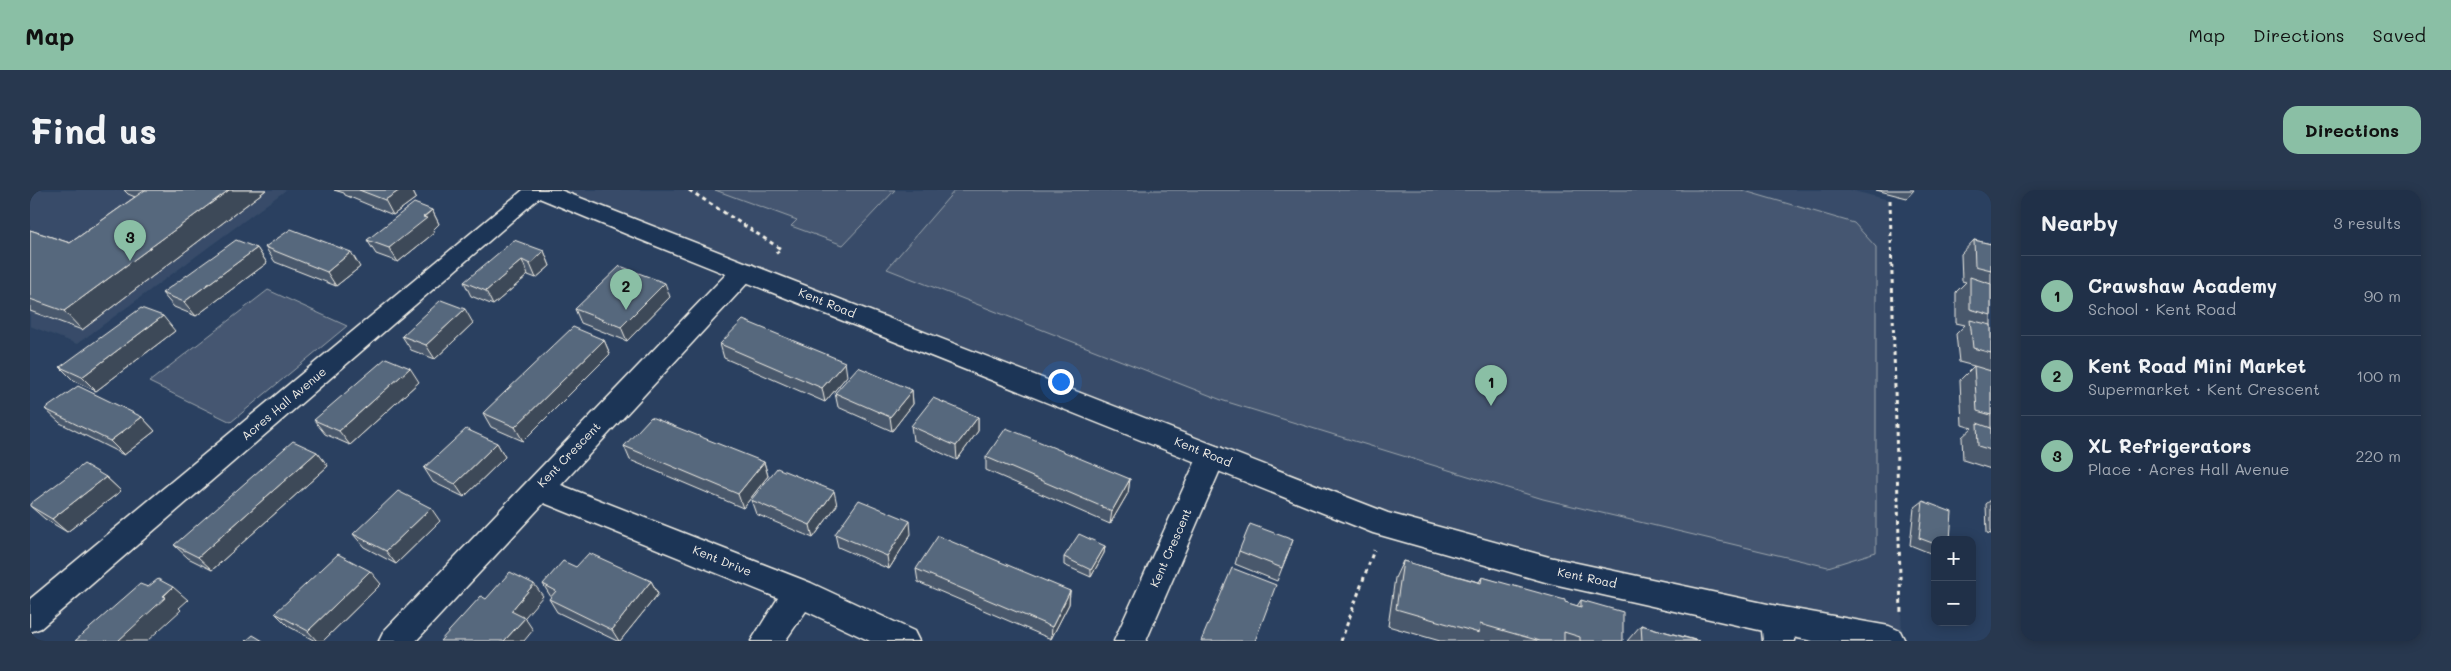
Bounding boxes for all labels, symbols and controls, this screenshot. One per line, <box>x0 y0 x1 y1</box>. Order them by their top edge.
text: Map <box>25 20 74 51</box>
text: Map <box>2188 23 2225 47</box>
text: Directions <box>2253 23 2345 47</box>
text: Saved <box>2373 23 2426 47</box>
button: Directions <box>2283 106 2421 154</box>
text: Find us <box>30 107 157 153</box>
text: Nearby <box>2041 209 2118 236</box>
text: 3 results <box>2333 212 2401 233</box>
pin: 3 <box>114 220 146 261</box>
pin: 2 <box>610 269 642 310</box>
text: Crawshaw Academy <box>2088 273 2277 298</box>
street label: Kent Road <box>796 283 859 321</box>
text: 1 <box>2053 285 2061 306</box>
text: 90 m <box>2364 285 2401 306</box>
text: School · Kent Road <box>2088 298 2236 319</box>
text: Kent Road Mini Market <box>2088 353 2306 378</box>
street label: Acres Hall Avenue <box>238 363 329 443</box>
pin: 1 <box>1475 365 1507 406</box>
text: 2 <box>2053 365 2061 386</box>
text: 100 m <box>2356 365 2401 386</box>
your location <box>1048 369 1074 395</box>
text: Supermarket · Kent Crescent <box>2088 378 2320 399</box>
street label: Kent Crescent <box>533 418 603 490</box>
street label: Kent Road <box>1172 432 1235 470</box>
text: XL Refrigerators <box>2088 433 2251 458</box>
text: 3 <box>2052 445 2062 466</box>
text: 220 m <box>2355 445 2401 466</box>
text: Place · Acres Hall Avenue <box>2088 458 2290 479</box>
street label: Kent Crescent <box>1146 506 1195 590</box>
map controls <box>1931 536 1976 626</box>
button: + <box>1931 536 1976 581</box>
street label: Kent Drive <box>691 541 754 579</box>
street label: Kent Road <box>1556 563 1619 591</box>
button: − <box>1931 581 1976 626</box>

